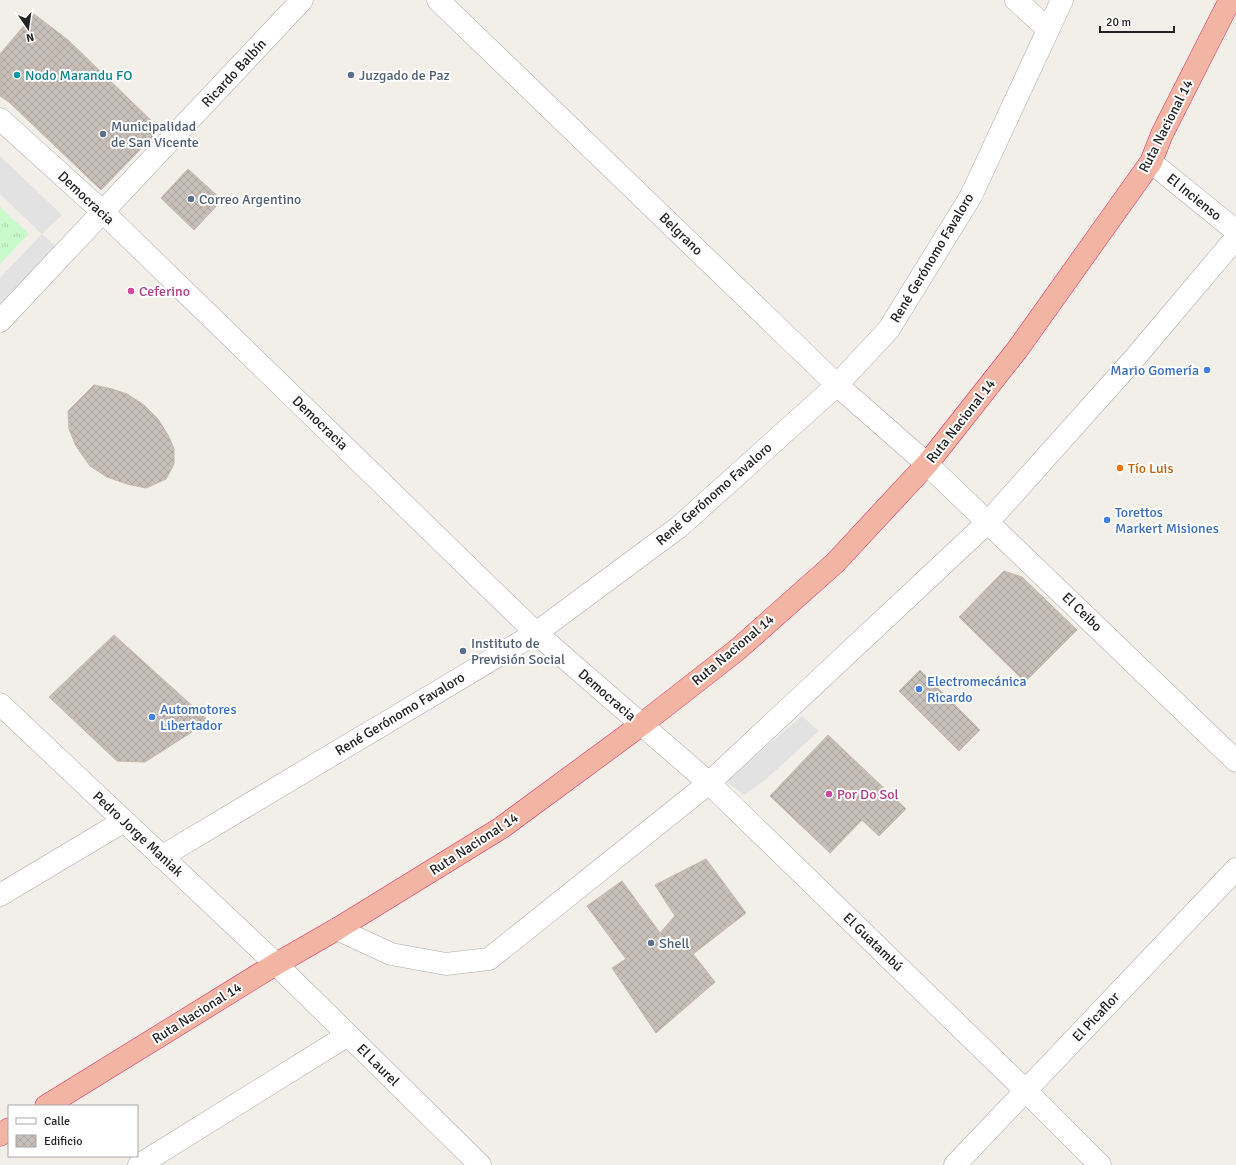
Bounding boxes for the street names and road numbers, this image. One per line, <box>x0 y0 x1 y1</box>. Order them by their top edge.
street label: Ricardo Balbín <box>198 35 270 111</box>
street label: Ruta Nacional 14 <box>1135 76 1197 175</box>
street label: Democracia <box>54 168 118 228</box>
street label: El Incienso <box>1163 170 1225 224</box>
street label: René Gerónomo Favaloro <box>887 190 977 326</box>
street label: Belgrano <box>656 209 706 259</box>
street label: Ruta Nacional 14 <box>923 375 999 467</box>
street label: Democracia <box>289 392 351 454</box>
street label: René Gerónomo Favaloro <box>653 439 775 549</box>
street label: El Ceibo <box>1058 589 1106 635</box>
street label: Ruta Nacional 14 <box>688 610 778 689</box>
street label: Democracia <box>575 665 639 725</box>
street label: René Gerónomo Favaloro <box>332 669 468 759</box>
street label: Pedro Jorge Maniak <box>89 788 187 880</box>
street label: Ruta Nacional 14 <box>426 809 522 879</box>
street label: El Guatambú <box>839 909 907 975</box>
street label: Ruta Nacional 14 <box>149 978 245 1047</box>
street label: El Picaflor <box>1069 988 1124 1045</box>
street label: El Laurel <box>353 1040 403 1090</box>

